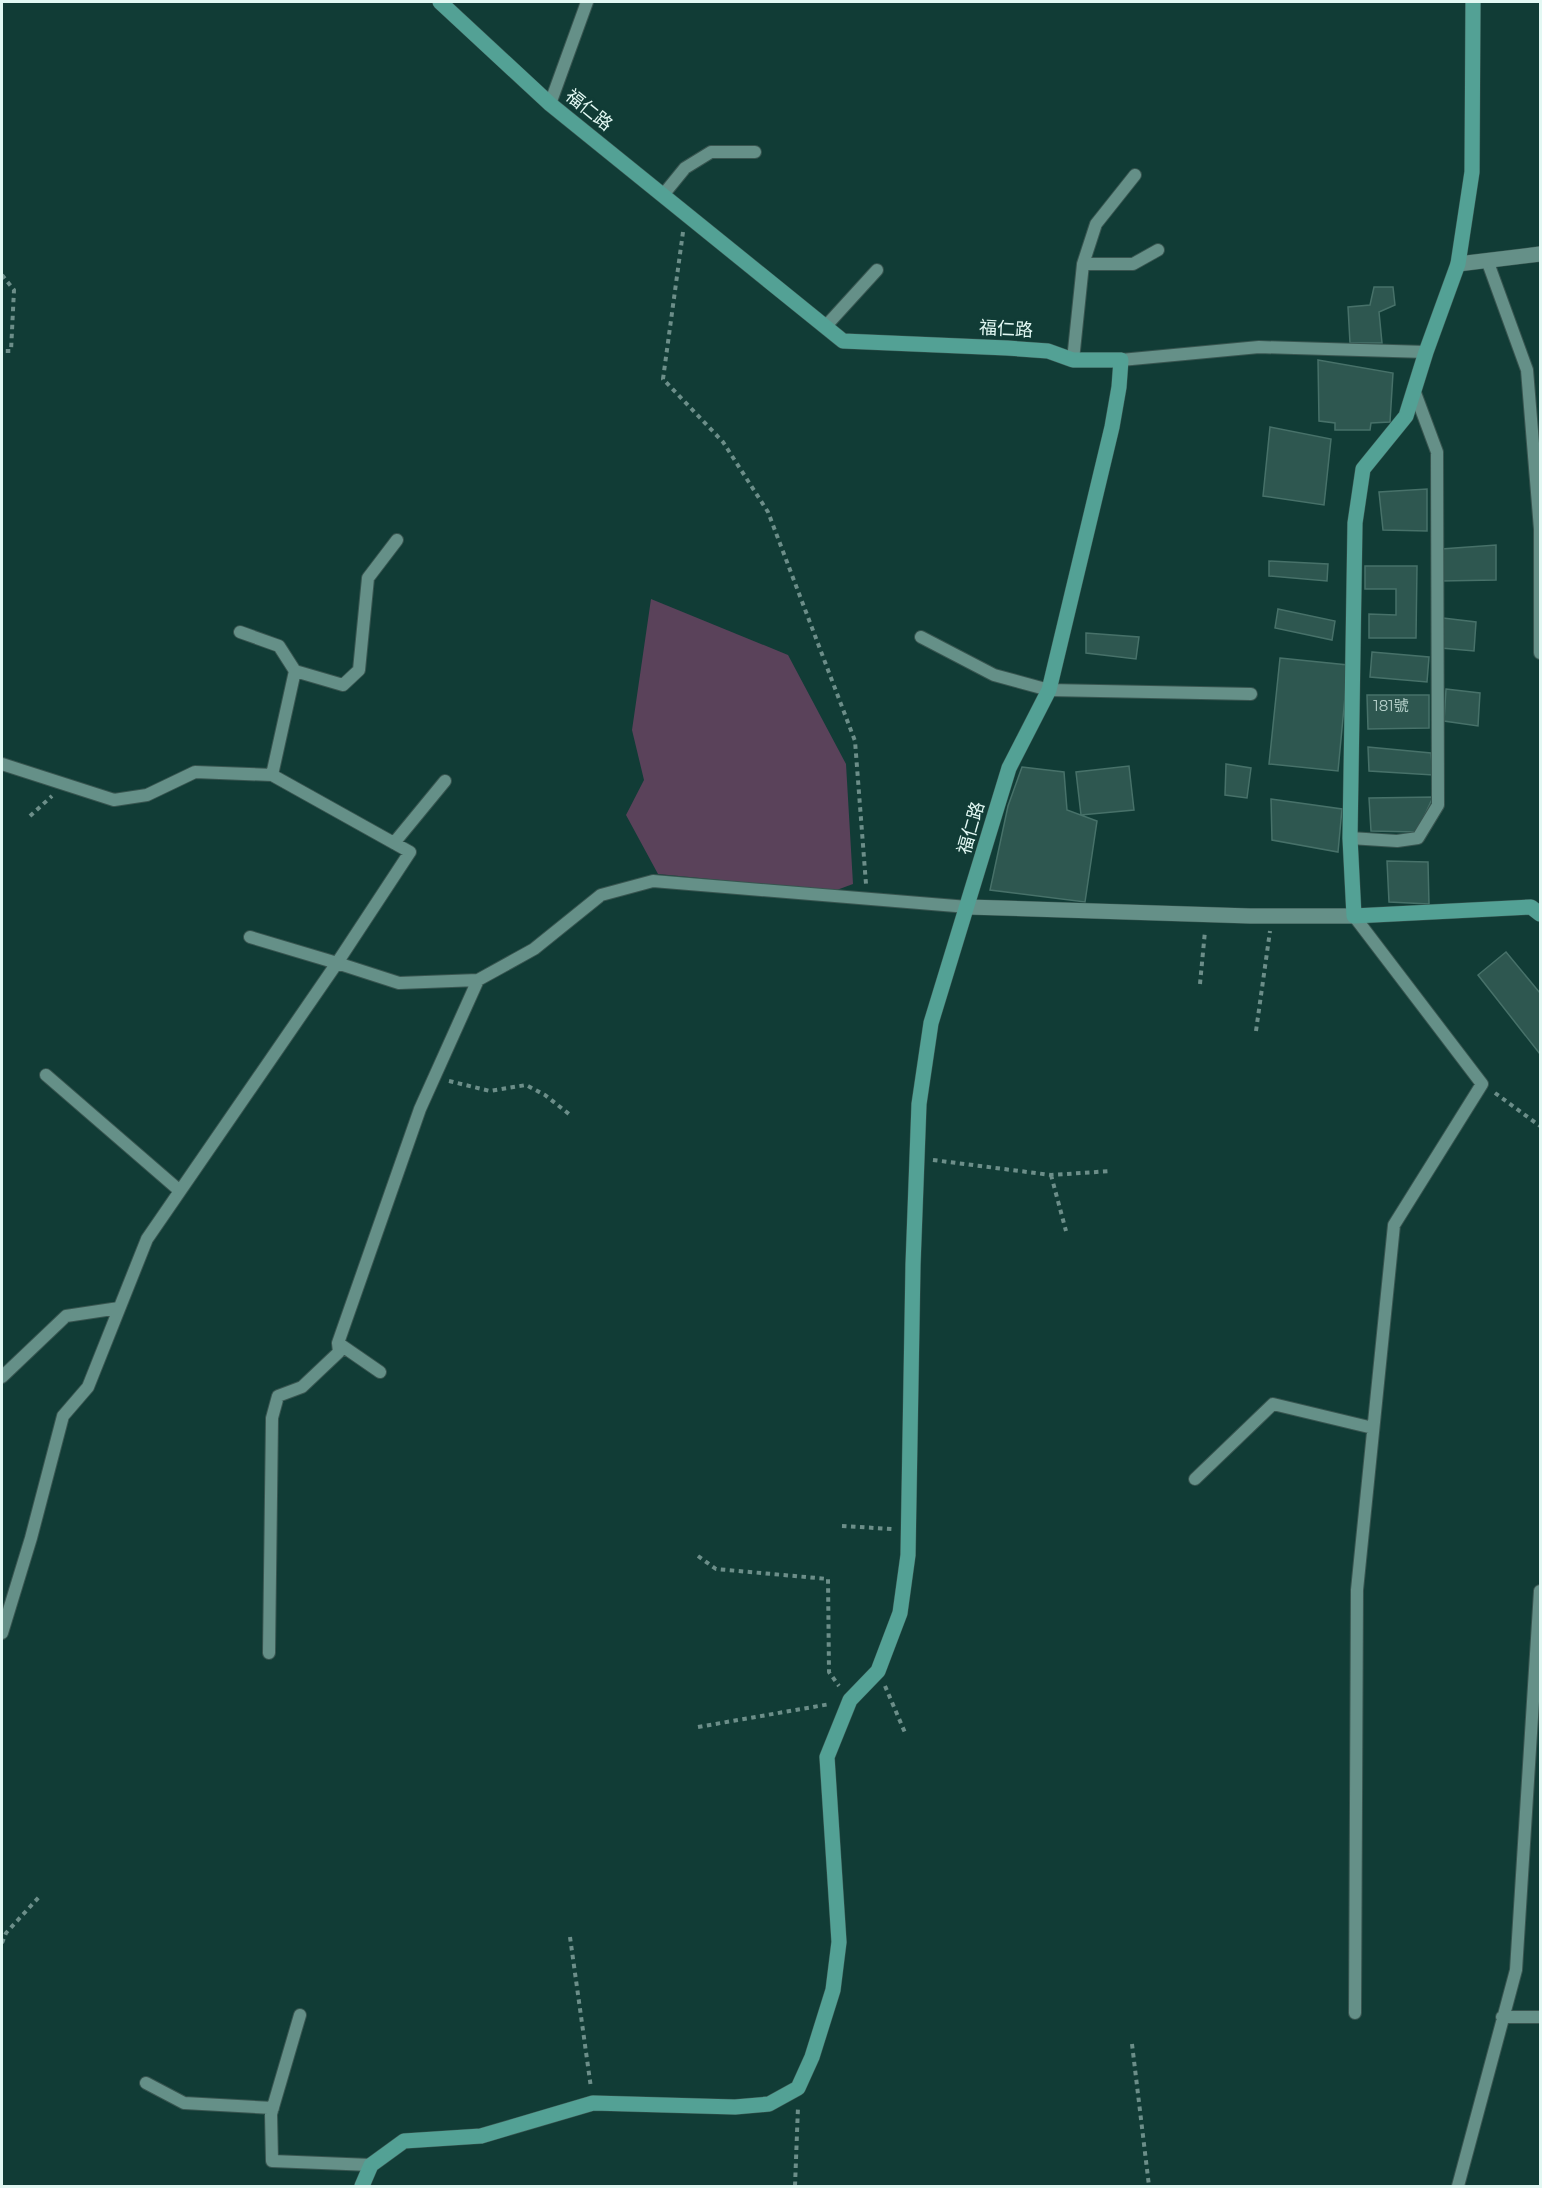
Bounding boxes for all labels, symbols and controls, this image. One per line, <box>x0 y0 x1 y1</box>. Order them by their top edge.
street label: 福仁路 <box>561 84 617 136</box>
street label: 福仁路 <box>978 317 1034 341</box>
house number: 181號 <box>1373 696 1409 715</box>
street label: 福仁路 <box>953 799 989 857</box>

